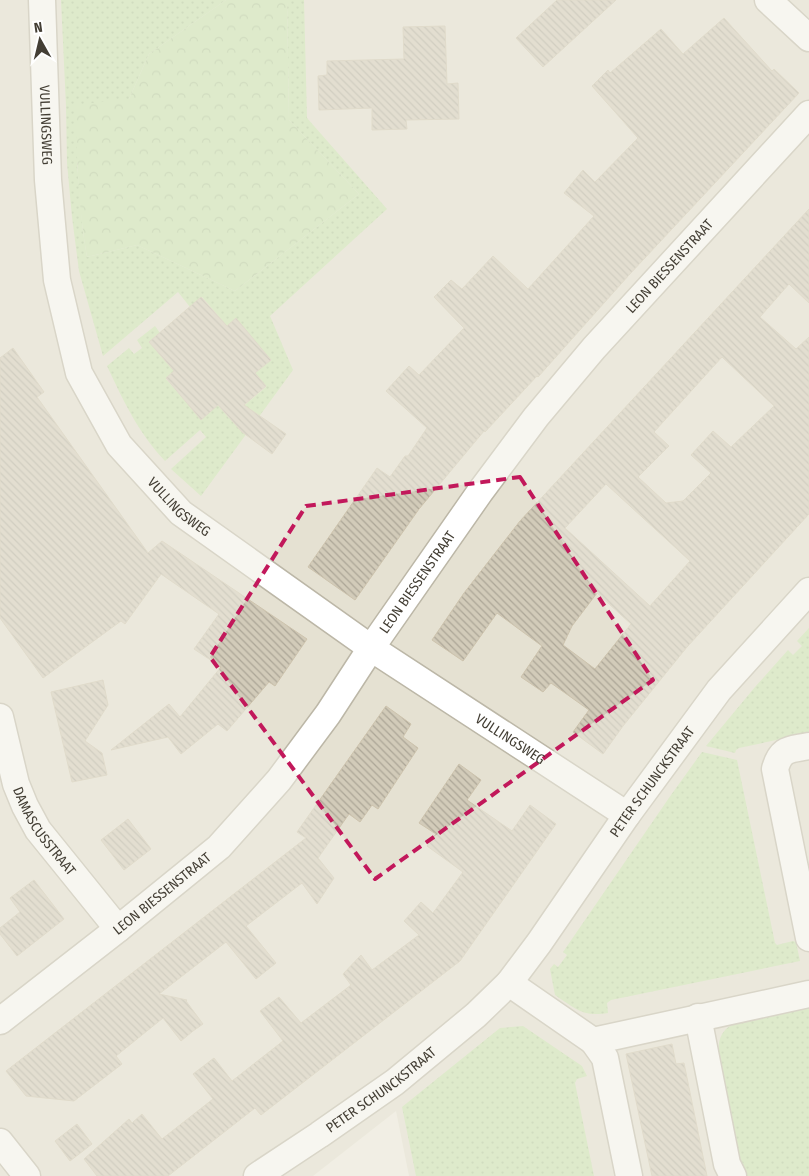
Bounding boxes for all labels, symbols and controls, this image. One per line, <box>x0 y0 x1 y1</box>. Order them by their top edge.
north arrow <box>15 15 65 65</box>
text: N <box>33 19 44 37</box>
street label: VULLINGSWEG <box>36 85 56 165</box>
street label: LEON BIESSENSTRAAT <box>622 215 717 316</box>
street label: VULLINGSWEG <box>144 474 214 540</box>
street label: LEON BIESSENSTRAAT <box>375 527 459 637</box>
street label: VULLINGSWEG <box>472 710 548 768</box>
street label: PETER SCHUNCKSTRAAT <box>606 723 698 840</box>
street label: DAMASCUSSTRAAT <box>10 784 80 879</box>
street label: LEON BIESSENSTRAAT <box>109 848 215 938</box>
street label: PETER SCHUNCKSTRAAT <box>323 1043 440 1136</box>

